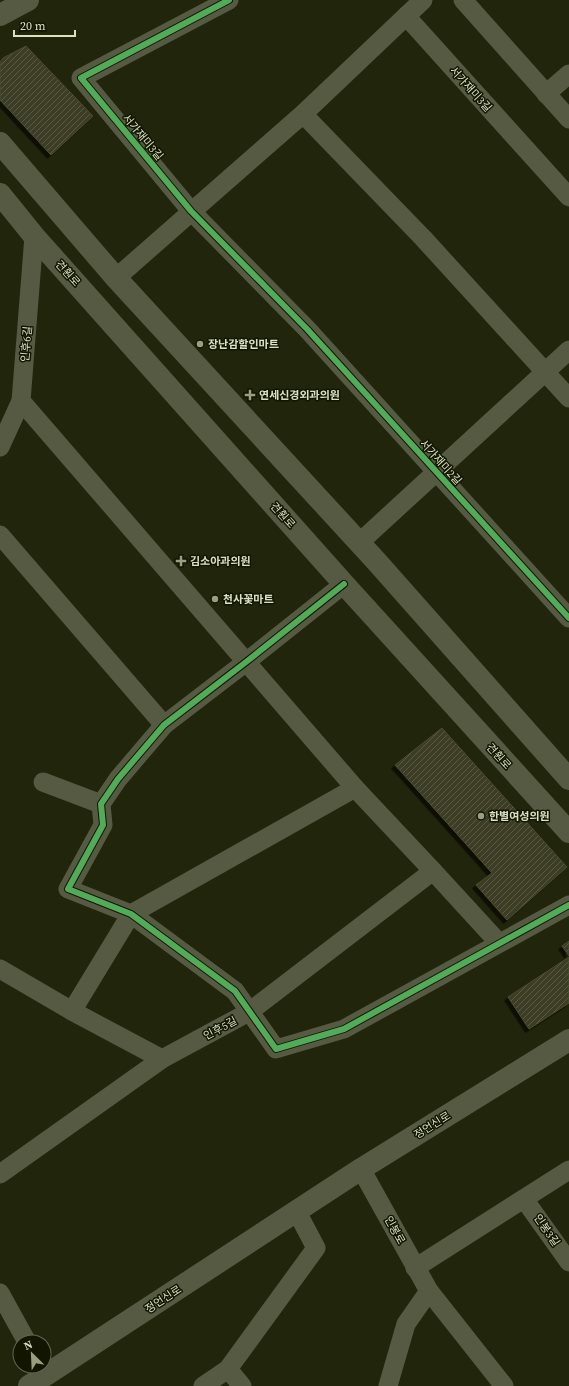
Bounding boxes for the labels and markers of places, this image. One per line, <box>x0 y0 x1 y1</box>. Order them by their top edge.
place label: 장난감할인마트 <box>208 337 279 352</box>
marker: 장난감할인마트 <box>195 339 205 349</box>
place label: 연세신경외과의원 <box>259 388 340 403</box>
marker: 연세신경외과의원 <box>244 389 256 401</box>
place label: 김소아과의원 <box>190 554 251 569</box>
marker: 김소아과의원 <box>175 555 187 567</box>
place label: 천사꽃마트 <box>223 592 274 607</box>
marker: 천사꽃마트 <box>210 594 220 604</box>
place label: 한별여성의원 <box>489 809 550 824</box>
marker: 한별여성의원 <box>476 811 486 821</box>

